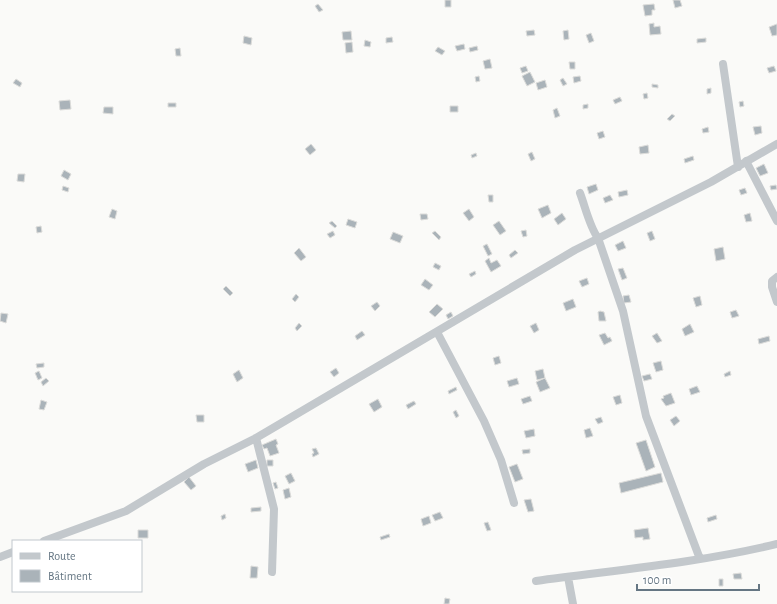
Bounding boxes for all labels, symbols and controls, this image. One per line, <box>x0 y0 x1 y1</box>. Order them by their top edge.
legend <box>12 540 142 592</box>
text: Route <box>48 550 75 562</box>
scale bar <box>637 566 759 592</box>
text: Bâtiment <box>48 570 92 582</box>
text: 100 m <box>643 574 671 586</box>

